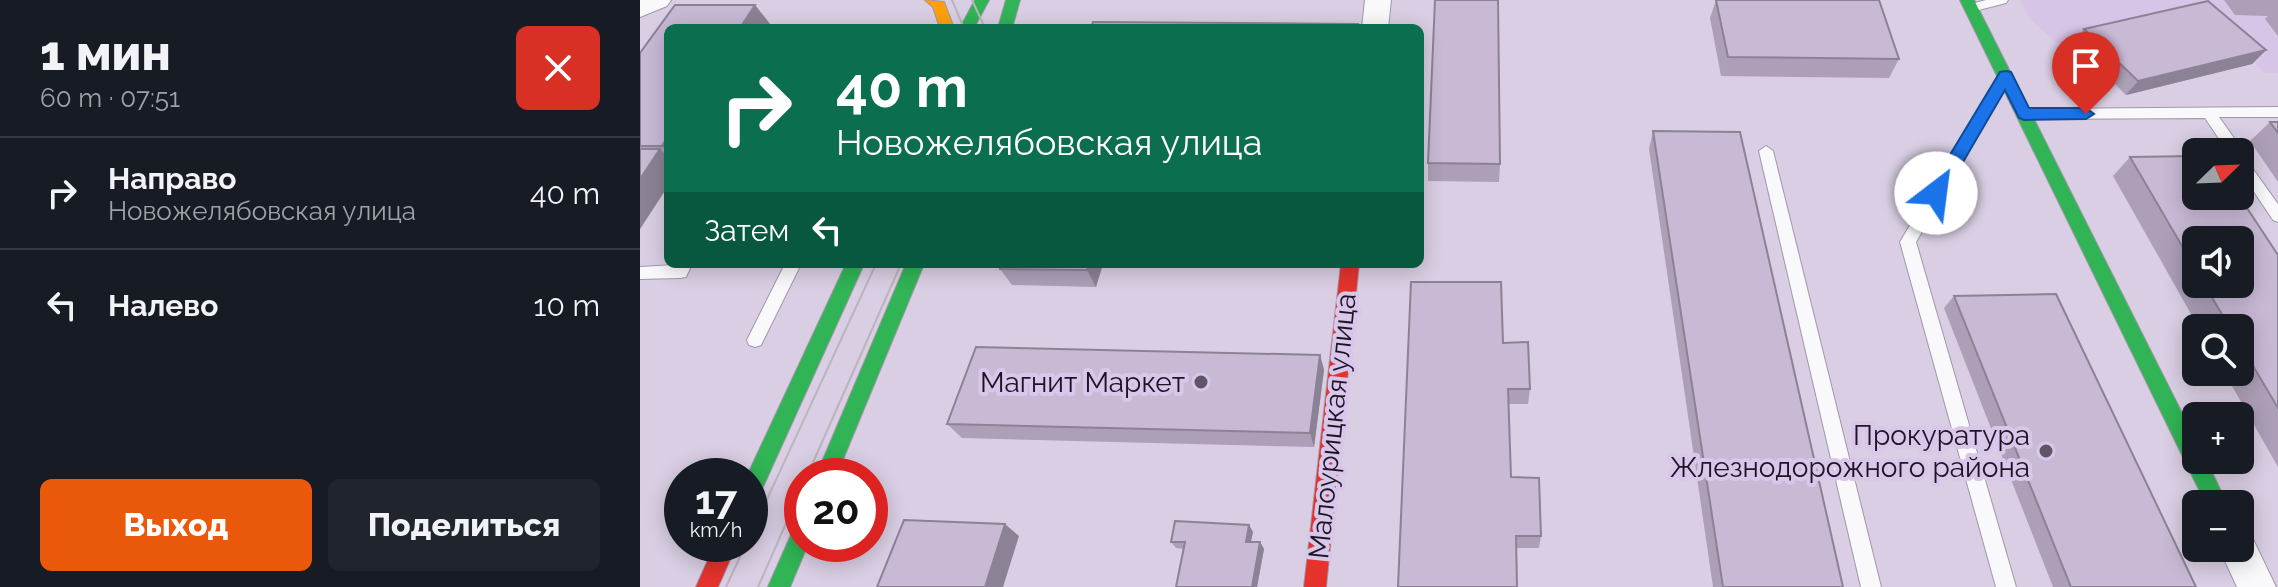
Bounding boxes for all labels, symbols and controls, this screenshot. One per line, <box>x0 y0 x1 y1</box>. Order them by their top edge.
text: 1 мин <box>40 25 171 81</box>
button: close <box>516 26 600 110</box>
pin <box>2052 32 2120 114</box>
icon: arrive <box>2064 44 2108 88</box>
text: 40 m <box>836 54 968 120</box>
icon: right <box>704 56 808 160</box>
text: 60 m · 07:51 <box>40 83 180 113</box>
text: Новожелябовская улица <box>836 121 1262 163</box>
north arrow <box>2182 138 2254 210</box>
map controls <box>2182 138 2254 562</box>
position arrow <box>1894 151 1978 235</box>
text: Направо <box>108 161 237 196</box>
icon: right <box>40 171 84 215</box>
text: 40 m <box>530 176 600 211</box>
text: Новожелябовская улица <box>108 196 416 226</box>
icon: left <box>805 208 849 252</box>
text: Затем <box>704 213 789 248</box>
button: sound <box>2182 226 2254 298</box>
icon: left <box>40 283 84 327</box>
text: Налево <box>108 288 218 323</box>
text: 10 m <box>534 288 600 323</box>
street label: Малоурицкая улица <box>1302 292 1363 560</box>
button: search <box>2182 314 2254 386</box>
place label: Магнит Маркет <box>980 366 1185 399</box>
marker: Магнит Маркет <box>1192 373 1210 391</box>
button: + <box>2182 402 2254 474</box>
place label: Прокуратура Жлезнодорожного района <box>1670 419 2030 484</box>
marker: Прокуратура Жлезнодорожного района <box>2037 442 2055 460</box>
speed limit sign: 20 <box>784 458 888 562</box>
text: 17 <box>695 476 737 523</box>
button: Выход <box>40 479 312 571</box>
button: Поделиться <box>328 479 600 571</box>
button: − <box>2182 490 2254 562</box>
text: km/h <box>690 518 742 542</box>

